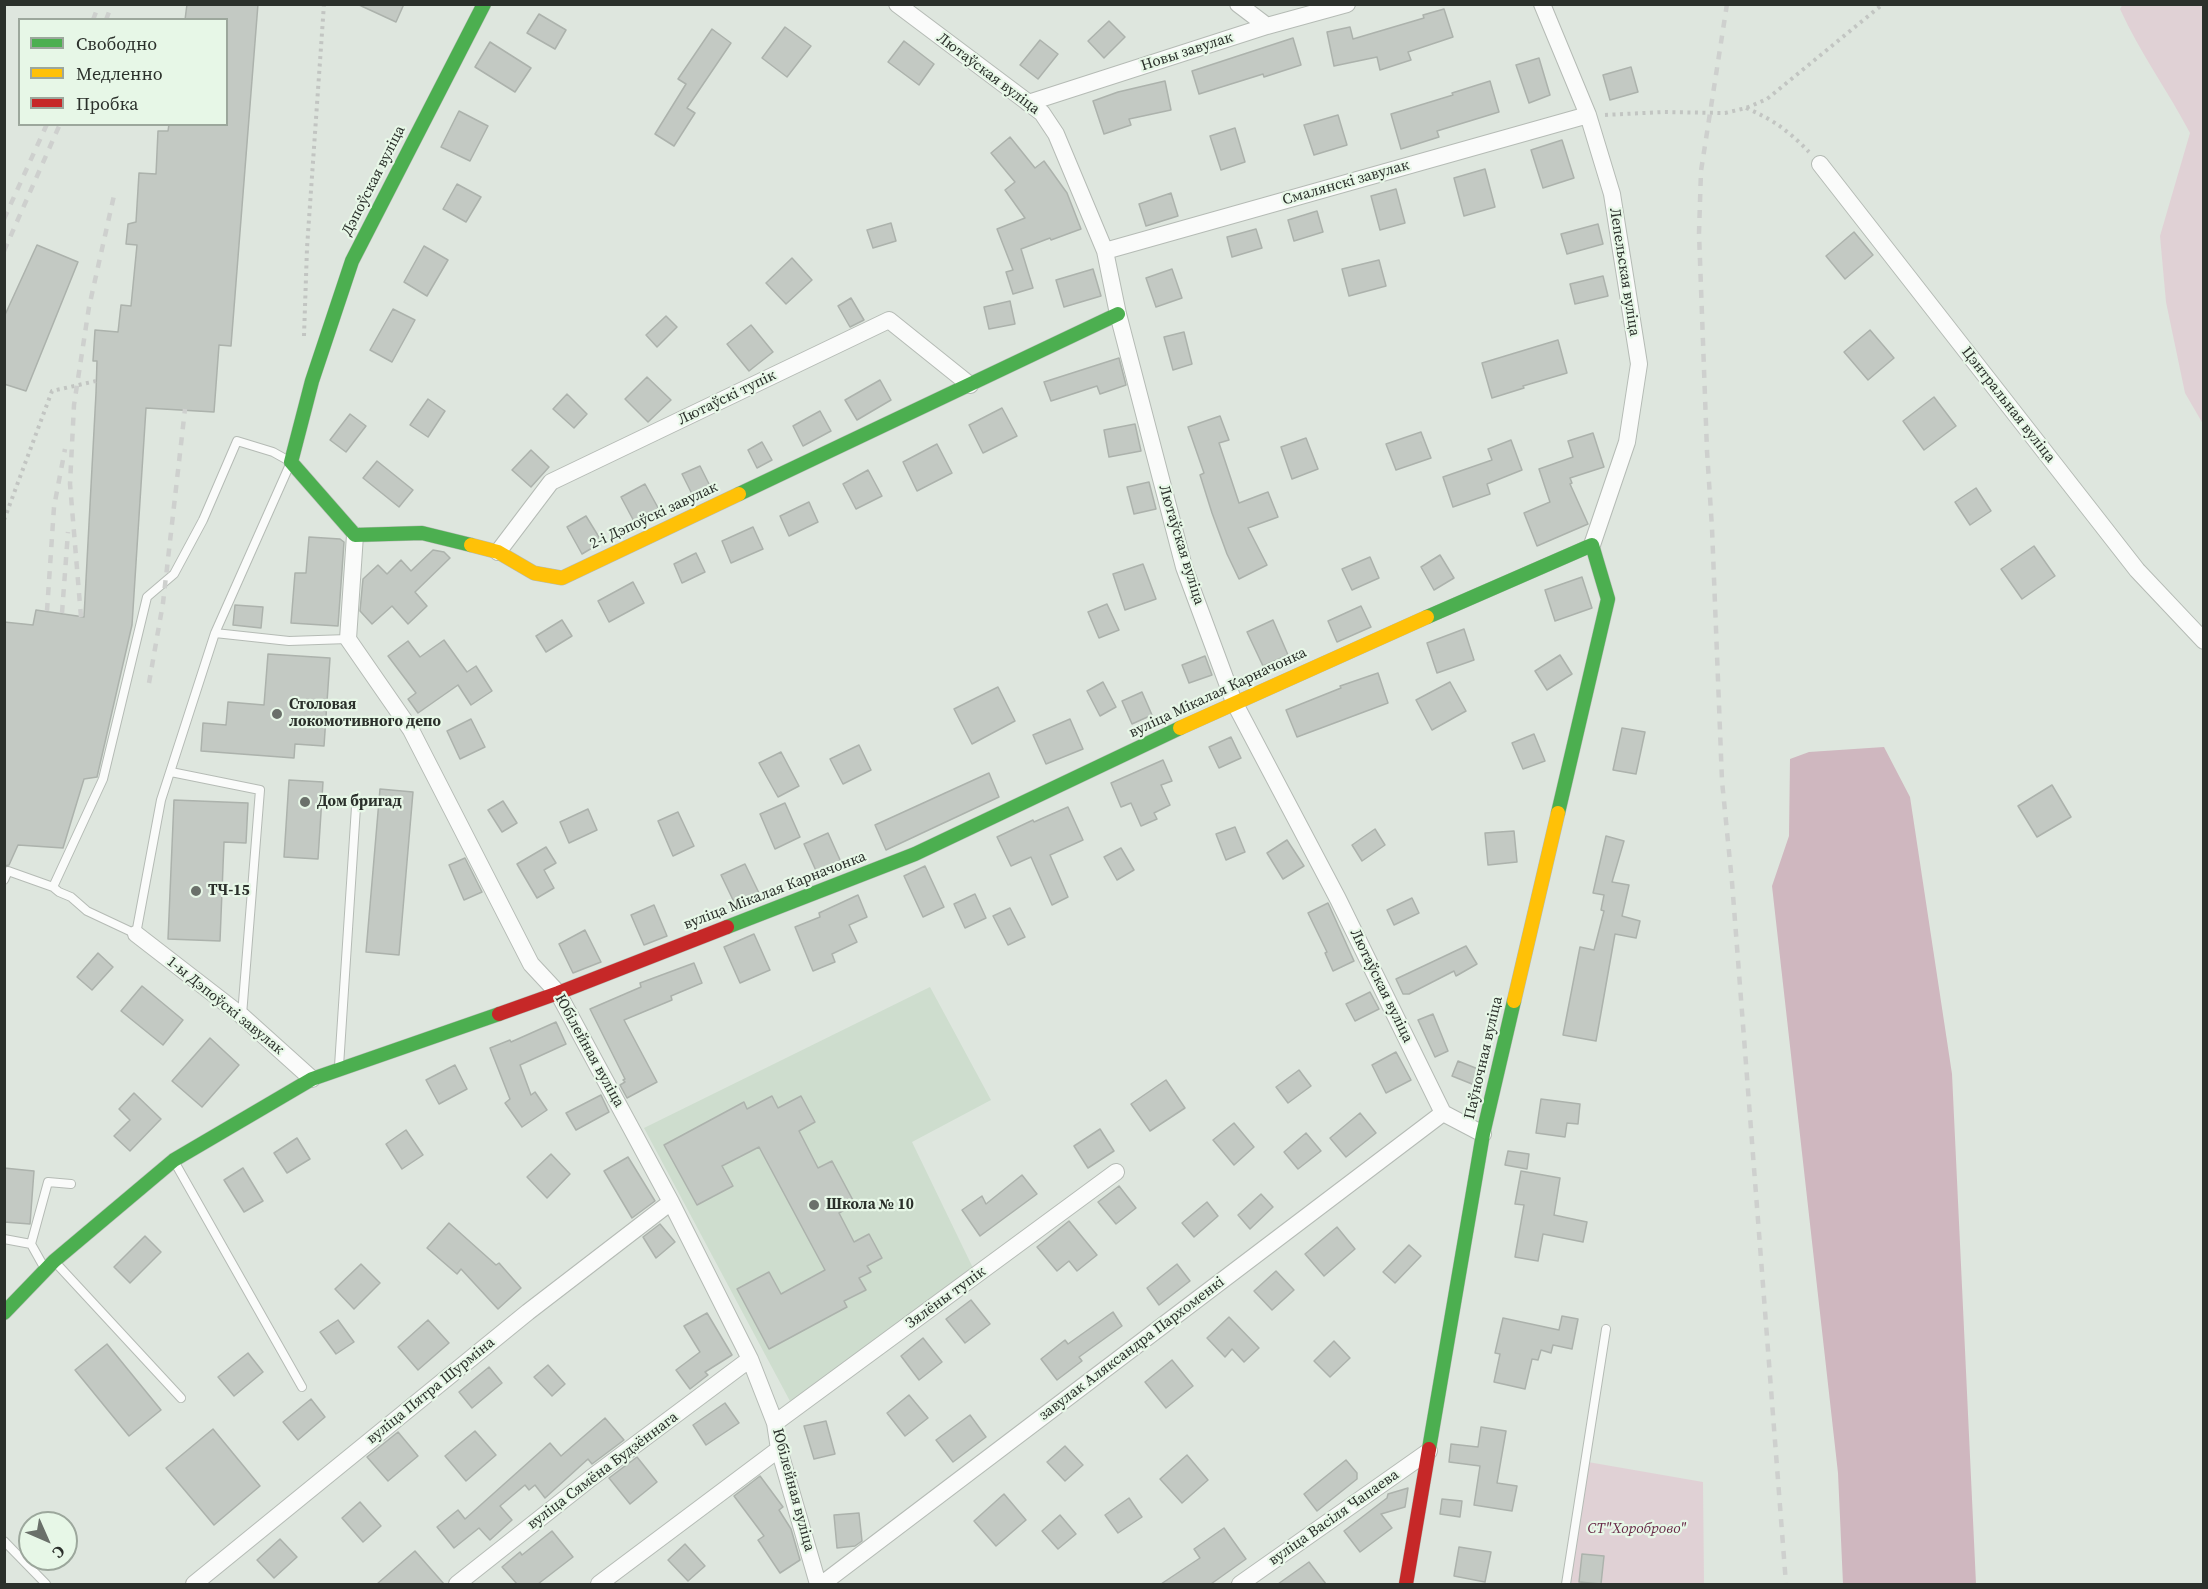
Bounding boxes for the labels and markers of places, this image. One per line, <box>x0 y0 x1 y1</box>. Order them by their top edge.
place label: Столовая локомотивного депо <box>289 696 441 731</box>
marker: Столовая локомотивного депо <box>270 707 284 721</box>
place label: Дом бригад <box>317 793 402 811</box>
marker: Дом бригад <box>298 795 312 809</box>
place label: ТЧ-15 <box>208 882 250 900</box>
marker: ТЧ-15 <box>189 884 203 898</box>
place label: Школа № 10 <box>826 1196 914 1214</box>
marker: Школа № 10 <box>807 1198 821 1212</box>

